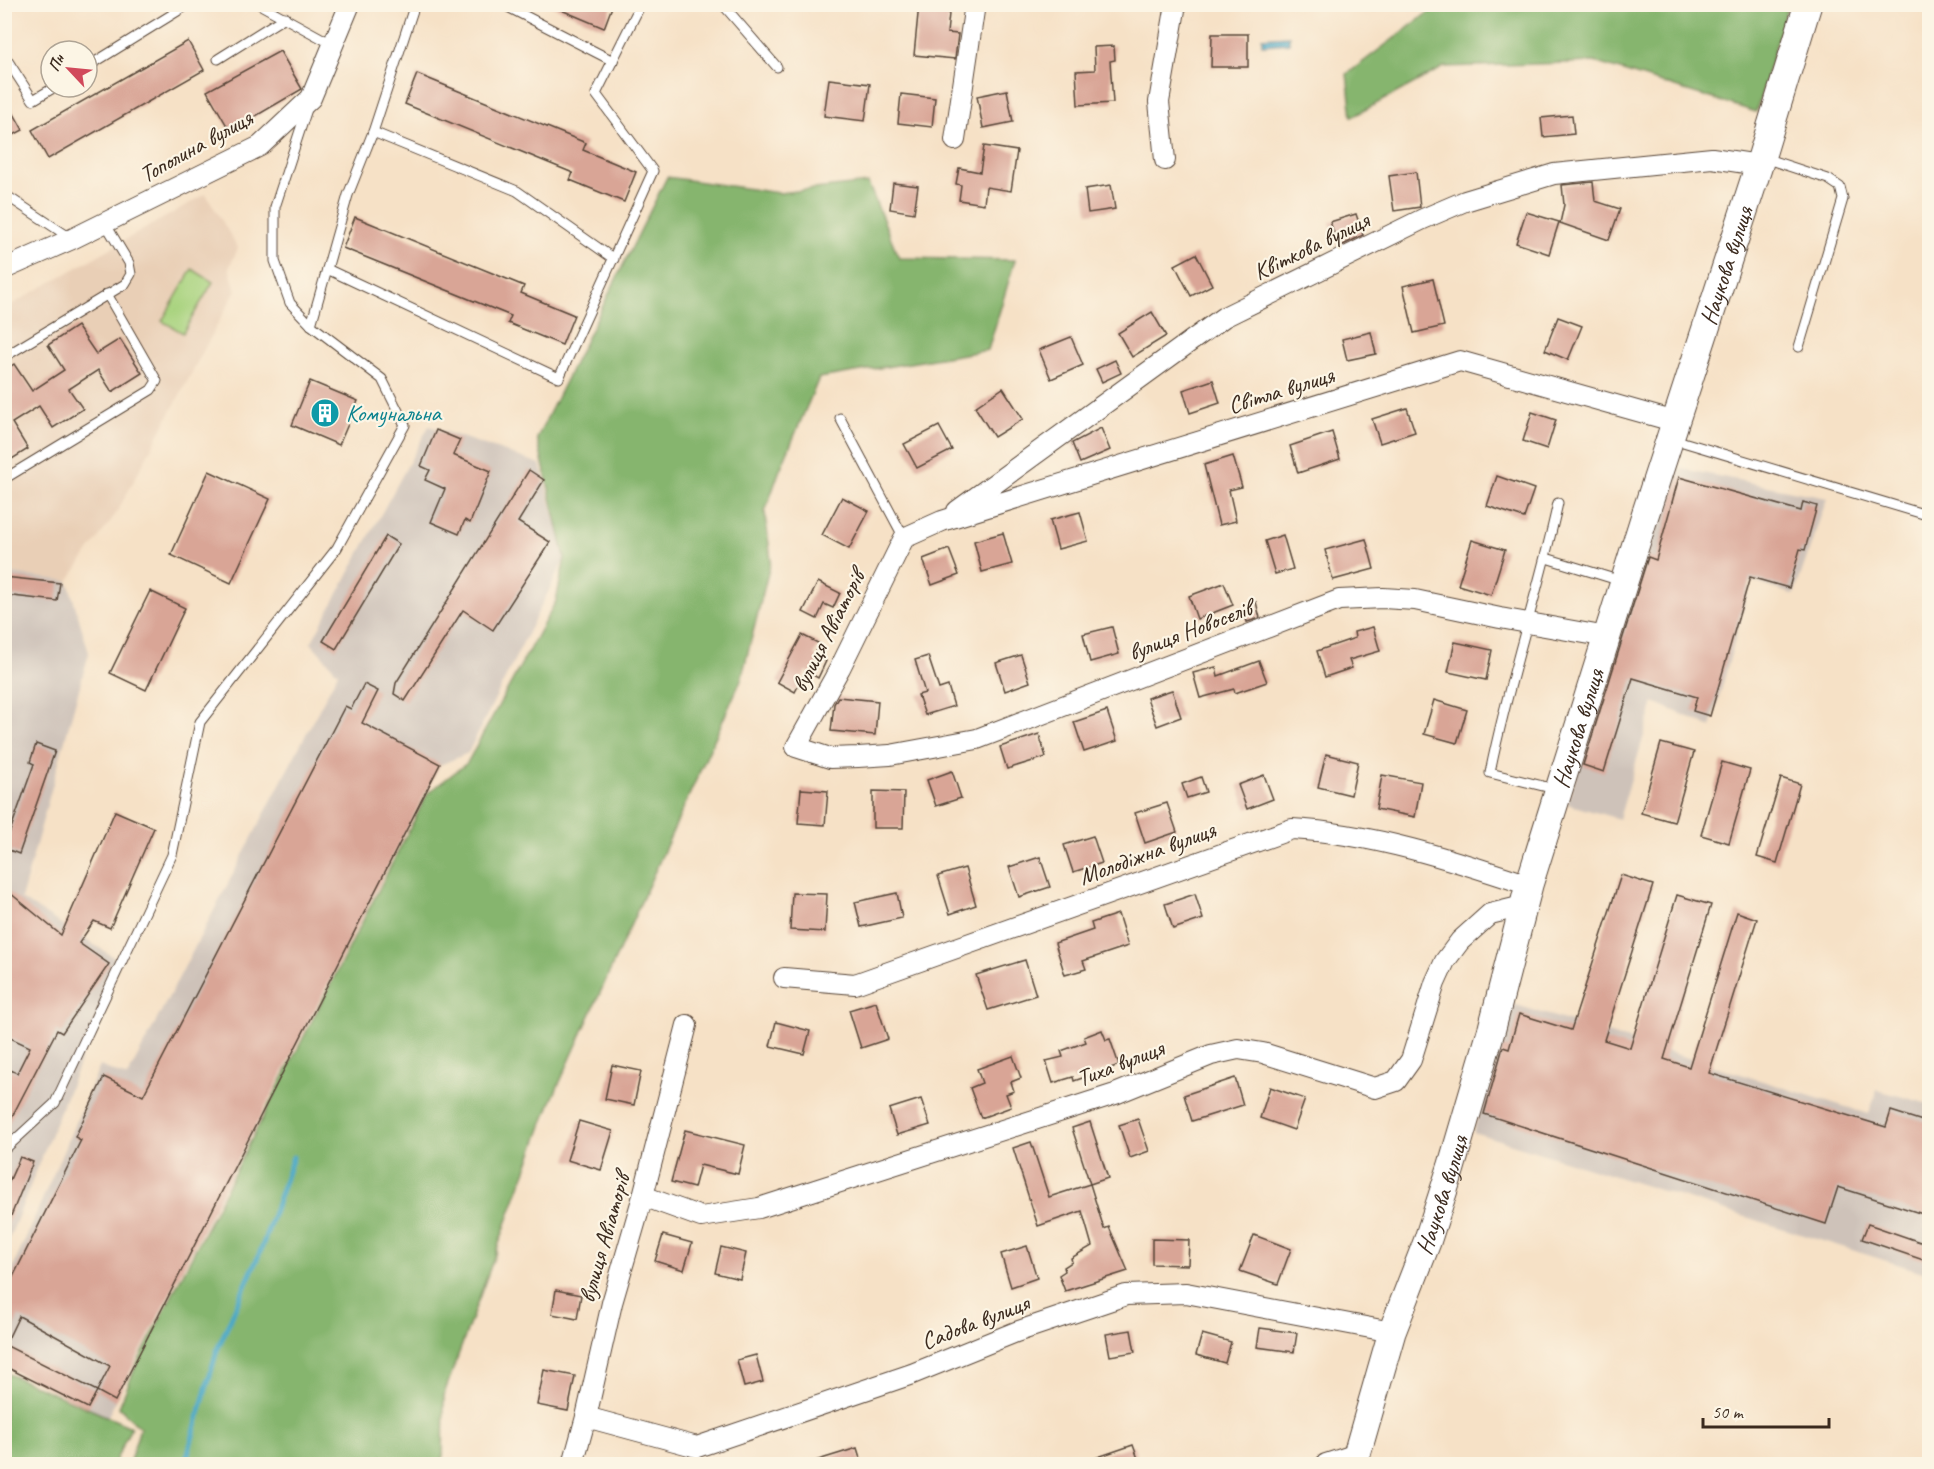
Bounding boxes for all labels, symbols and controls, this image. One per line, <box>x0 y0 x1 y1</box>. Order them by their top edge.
north arrow <box>39 39 99 99</box>
text: Пн <box>44 50 69 75</box>
street label: Тополина вулиця <box>134 102 259 189</box>
street label: Наукова вулиця <box>1693 201 1760 329</box>
street label: Квіткова вулиця <box>1248 204 1375 287</box>
street label: Світла вулиця <box>1224 359 1339 420</box>
building icon: Комунальна <box>309 397 341 429</box>
place label: Комунальна <box>346 398 443 428</box>
street label: вулиця Авіаторів <box>784 560 874 697</box>
street label: вулиця Новоселів <box>1124 591 1261 667</box>
street label: Наукова вулиця <box>1545 664 1611 792</box>
street label: Молодіжна вулиця <box>1075 814 1221 892</box>
street label: Тиха вулиця <box>1072 1032 1169 1093</box>
street label: Наукова вулиця <box>1409 1131 1475 1259</box>
street label: вулиця Авіаторів <box>571 1164 638 1306</box>
street label: Садова вулиця <box>917 1287 1035 1356</box>
scale bar <box>1703 1391 1829 1429</box>
text: 50 m <box>1712 1401 1745 1423</box>

